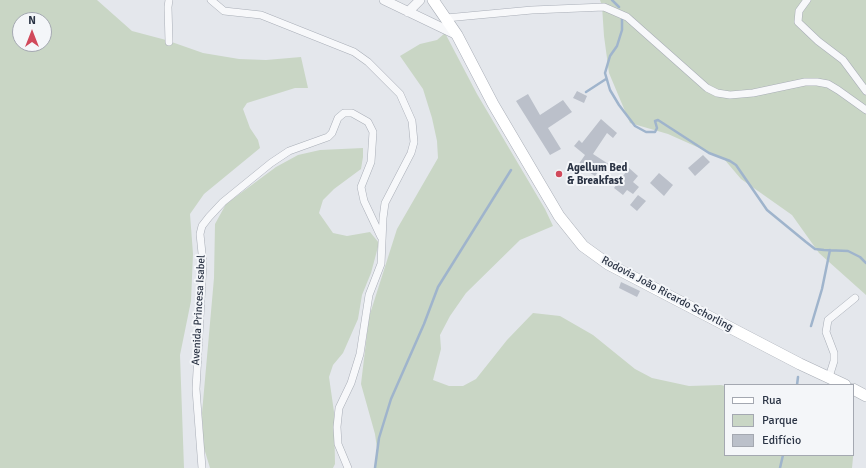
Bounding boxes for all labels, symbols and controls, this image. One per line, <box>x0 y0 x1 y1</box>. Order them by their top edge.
north arrow <box>12 12 52 52</box>
text: N <box>28 14 36 27</box>
place label: Agellum Bed & Breakfast <box>567 161 627 187</box>
marker: Agellum Bed & Breakfast <box>554 169 564 179</box>
street label: Avenida Princesa Isabel <box>190 254 208 366</box>
street label: Rodovia João Ricardo Schorling <box>599 254 735 334</box>
legend <box>724 384 854 456</box>
text: Rua <box>762 393 782 408</box>
text: Parque <box>762 413 798 428</box>
text: Edifício <box>762 433 801 448</box>

